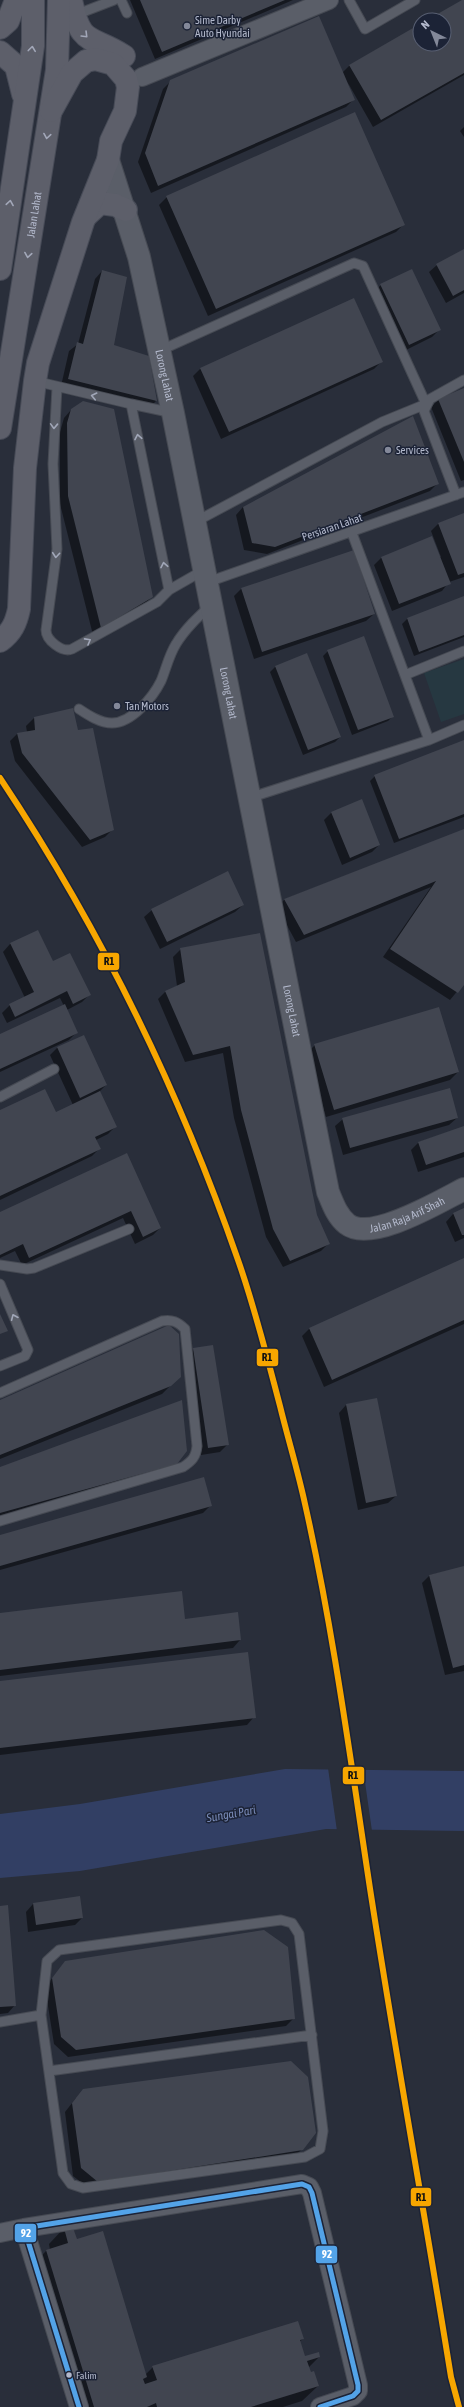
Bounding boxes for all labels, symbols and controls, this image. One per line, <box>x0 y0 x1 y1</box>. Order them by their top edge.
north arrow <box>412 12 452 52</box>
place label: Sime Darby Auto Hyundai <box>195 14 250 39</box>
text: N <box>419 18 432 31</box>
marker: Sime Darby Auto Hyundai <box>182 21 192 31</box>
one-way arrow <box>81 31 88 38</box>
one-way arrow <box>28 46 37 52</box>
one-way arrow <box>43 133 52 139</box>
street label: Jalan Lahat <box>24 191 44 239</box>
one-way arrow <box>5 200 14 206</box>
one-way arrow <box>24 251 33 258</box>
street label: Lorong Lahat <box>153 348 176 402</box>
one-way arrow <box>91 392 97 400</box>
one-way arrow <box>49 423 58 429</box>
one-way arrow <box>134 434 143 440</box>
place label: Services <box>396 444 429 456</box>
marker: Services <box>383 445 393 455</box>
street label: Persiaran Lahat <box>300 511 364 543</box>
one-way arrow <box>52 552 61 558</box>
one-way arrow <box>160 561 169 568</box>
one-way arrow <box>84 638 91 645</box>
street label: Lorong Lahat <box>218 666 240 720</box>
place label: Tan Motors <box>125 700 169 712</box>
marker: Tan Motors <box>112 701 122 711</box>
line badge: R1 <box>97 952 120 971</box>
text: R1 <box>104 955 114 967</box>
street label: Lorong Lahat <box>281 984 303 1038</box>
street label: Jalan Raja Arif Shah <box>369 1194 447 1234</box>
one-way arrow <box>11 1313 19 1321</box>
line badge: R1 <box>256 1348 279 1367</box>
text: R1 <box>262 1351 272 1363</box>
line badge: R1 <box>342 1766 365 1785</box>
text: R1 <box>348 1769 358 1781</box>
water label: Sungai Pari <box>204 1803 257 1825</box>
line badge: R1 <box>410 2187 432 2207</box>
text: R1 <box>416 2191 426 2203</box>
line badge: 92 <box>14 2223 37 2243</box>
text: 92 <box>21 2227 31 2239</box>
line badge: 92 <box>315 2245 338 2264</box>
text: 92 <box>322 2248 332 2260</box>
marker: Falim <box>64 2370 74 2380</box>
place label: Falim <box>76 2370 97 2381</box>

